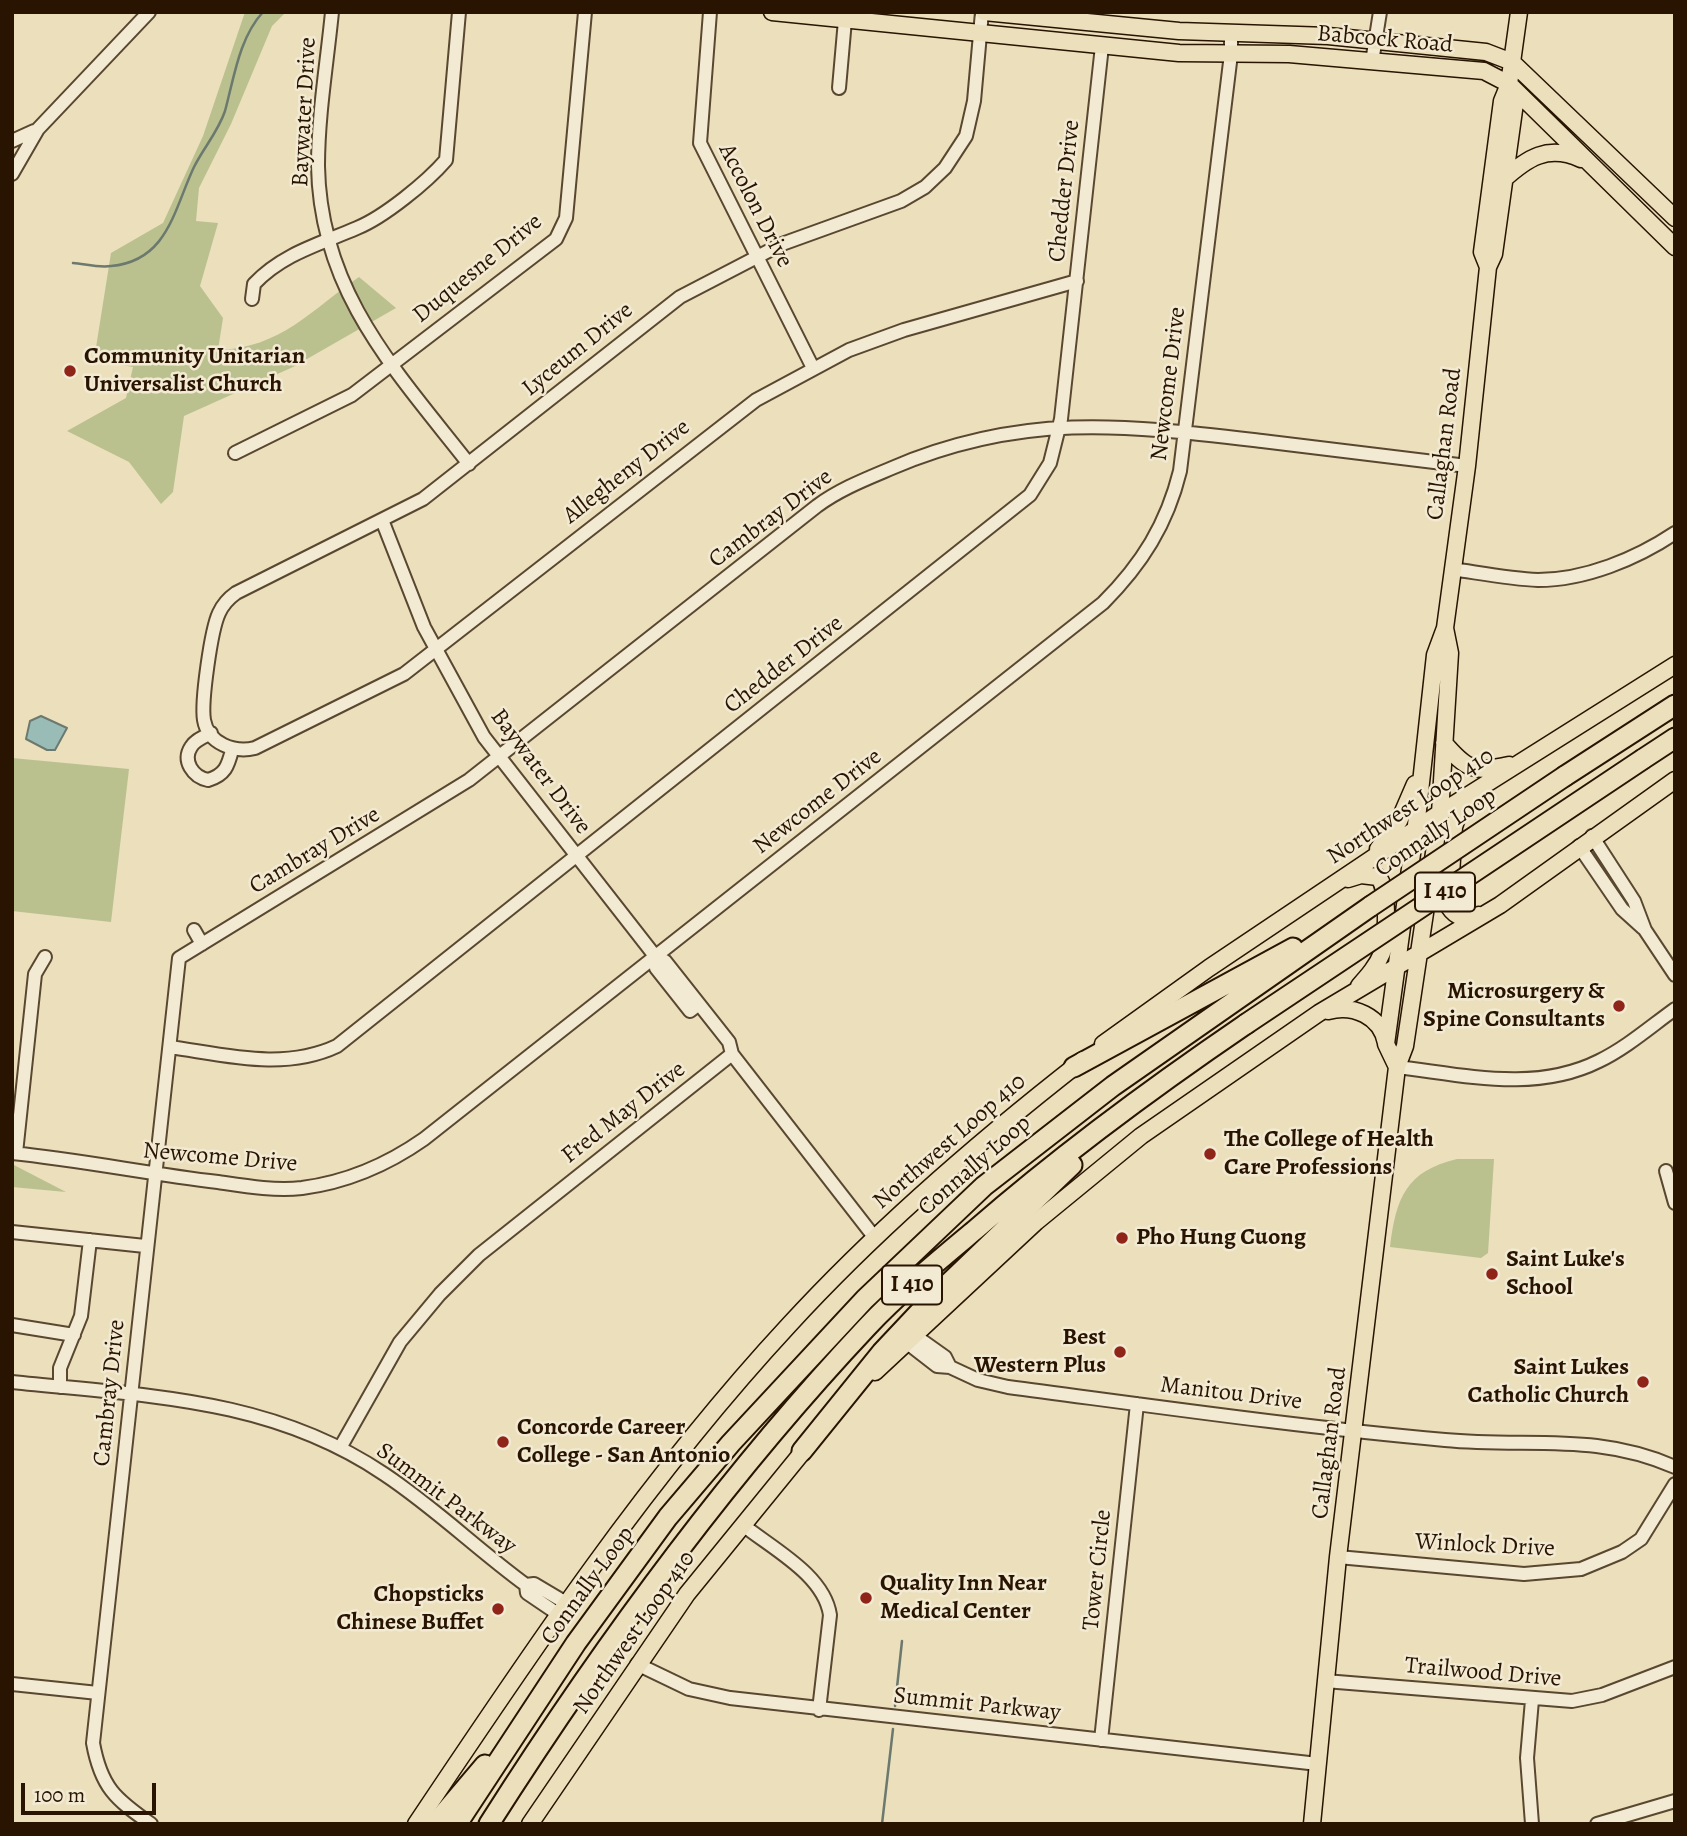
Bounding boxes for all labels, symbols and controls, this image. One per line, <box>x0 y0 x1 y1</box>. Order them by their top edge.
street label: Babcock Road <box>1316 20 1454 60</box>
street label: Baywater Drive <box>287 36 323 188</box>
street label: Chedder Drive <box>1043 118 1087 264</box>
street label: Accolon Drive <box>712 139 798 273</box>
street label: Duquesne Drive <box>407 208 549 330</box>
street label: Lyceum Drive <box>517 297 639 403</box>
street label: Newcome Drive <box>1145 305 1193 463</box>
place label: Community Unitarian Universalist Church <box>84 343 305 399</box>
marker: Community Unitarian Universalist Church <box>62 363 78 379</box>
street label: Callaghan Road <box>1421 366 1469 522</box>
street label: Allegheny Drive <box>558 413 696 531</box>
street label: Cambray Drive <box>703 463 839 575</box>
street label: Chedder Drive <box>719 610 849 720</box>
street label: Baywater Drive <box>483 703 597 841</box>
street label: Northwest Loop 410 <box>1322 742 1500 872</box>
street label: Newcome Drive <box>748 743 888 861</box>
street label: Connally Loop <box>1370 782 1502 884</box>
street label: Cambray Drive <box>244 801 386 901</box>
road number: I 410 <box>1415 872 1475 912</box>
place label: Microsurgery & Spine Consultants <box>1423 978 1605 1034</box>
marker: Microsurgery & Spine Consultants <box>1611 998 1627 1014</box>
street label: Fred May Drive <box>556 1056 692 1170</box>
street label: Northwest Loop 410 <box>868 1068 1032 1216</box>
street label: Connally Loop <box>913 1109 1037 1223</box>
place label: The College of Health Care Professions <box>1224 1126 1434 1182</box>
street label: Newcome Drive <box>141 1137 299 1179</box>
marker: The College of Health Care Professions <box>1202 1146 1218 1162</box>
place label: Pho Hung Cuong <box>1136 1224 1306 1252</box>
marker: Pho Hung Cuong <box>1114 1230 1130 1246</box>
place label: Saint Luke's School <box>1506 1246 1625 1302</box>
road number: I 410 <box>882 1266 942 1304</box>
marker: Saint Luke's School <box>1484 1266 1500 1282</box>
street label: Cambray Drive <box>88 1318 132 1468</box>
place label: Best Western Plus <box>974 1324 1106 1380</box>
marker: Best Western Plus <box>1112 1344 1128 1360</box>
place label: Saint Lukes Catholic Church <box>1467 1354 1629 1410</box>
street label: Callaghan Road <box>1306 1365 1354 1521</box>
street label: Manitou Drive <box>1158 1371 1304 1417</box>
marker: Saint Lukes Catholic Church <box>1635 1374 1651 1390</box>
place label: Concorde Career College - San Antonio <box>517 1414 730 1470</box>
marker: Concorde Career College - San Antonio <box>495 1434 511 1450</box>
street label: Summit Parkway <box>370 1437 522 1561</box>
street label: Tower Circle <box>1077 1508 1119 1632</box>
street label: Connally Loop <box>535 1521 641 1651</box>
street label: Winlock Drive <box>1414 1528 1556 1564</box>
street label: Northwest Loop 410 <box>568 1546 702 1720</box>
place label: Quality Inn Near Medical Center <box>880 1570 1047 1626</box>
place label: Chopsticks Chinese Buffet <box>336 1581 484 1637</box>
marker: Quality Inn Near Medical Center <box>858 1590 874 1606</box>
marker: Chopsticks Chinese Buffet <box>490 1601 506 1617</box>
street label: Trailwood Drive <box>1403 1652 1563 1694</box>
street label: Summit Parkway <box>892 1682 1062 1728</box>
scale bar <box>24 1770 159 1814</box>
text: 100 m <box>34 1781 85 1809</box>

